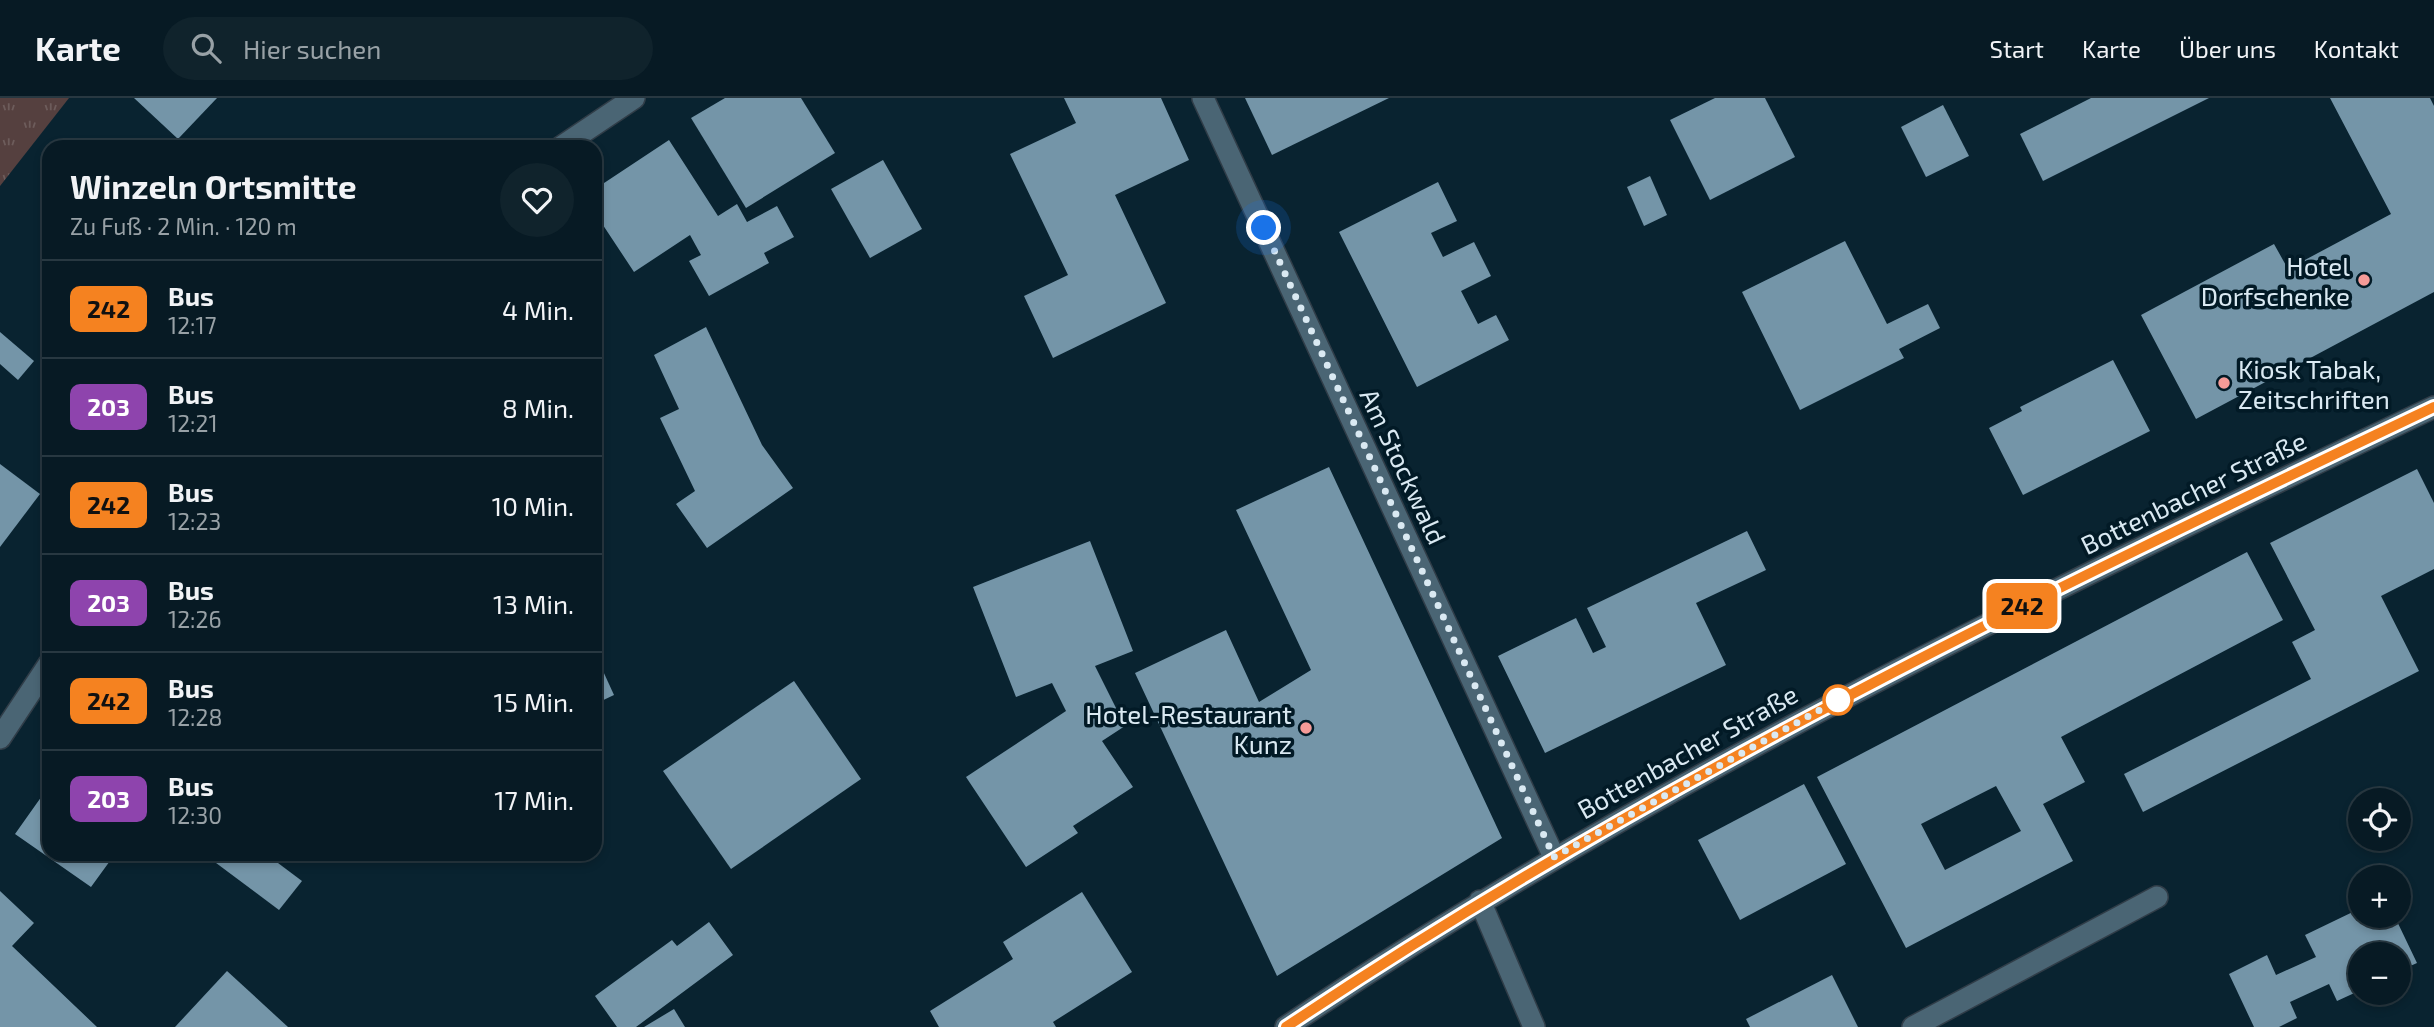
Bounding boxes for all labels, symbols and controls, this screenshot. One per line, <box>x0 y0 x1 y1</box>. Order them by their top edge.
search box <box>163 17 653 80</box>
text: Karte <box>35 28 121 68</box>
icon: search <box>187 29 225 67</box>
text: Hier suchen <box>243 33 381 64</box>
text: Start <box>1990 34 2044 63</box>
text: Karte <box>2082 34 2141 63</box>
text: Über uns <box>2179 34 2276 63</box>
text: Kontakt <box>2314 34 2399 63</box>
button: heart <box>500 163 574 237</box>
text: Winzeln Ortsmitte <box>70 166 357 206</box>
your location <box>1246 210 1281 245</box>
text: Zu Fuß · 2 Min. · 120 m <box>70 212 297 240</box>
place label: Hotel Dorfschenke <box>2201 250 2350 311</box>
marker: Hotel Dorfschenke <box>2356 272 2372 288</box>
text: Bus <box>168 280 214 311</box>
text: 242 <box>87 294 130 323</box>
text: 4 Min. <box>502 294 574 325</box>
text: 12:17 <box>168 311 216 339</box>
place label: Kiosk Tabak, Zeitschriften <box>2238 353 2390 414</box>
marker: Kiosk Tabak, Zeitschriften <box>2216 375 2232 391</box>
text: Bus <box>168 378 214 409</box>
street label: Am Stockwald <box>1354 383 1454 549</box>
text: 203 <box>87 392 130 421</box>
text: 8 Min. <box>502 392 574 423</box>
text: 12:21 <box>168 409 218 437</box>
street label: Bottenbacher Straße <box>2075 424 2311 560</box>
text: Bus <box>168 476 214 507</box>
text: 242 <box>87 490 130 519</box>
text: 10 Min. <box>492 490 574 521</box>
text: 12:23 <box>168 507 221 535</box>
text: Bus <box>168 574 214 605</box>
line badge: 242 <box>1982 583 2062 629</box>
text: 203 <box>87 588 130 617</box>
text: 13 Min. <box>493 588 574 619</box>
text: 242 <box>2000 591 2044 620</box>
text: 12:26 <box>168 605 222 633</box>
text: Bus <box>168 672 214 703</box>
street label: Bottenbacher Straße <box>1572 678 1802 824</box>
unlabelled marker <box>1823 685 1853 715</box>
text: 242 <box>87 686 130 715</box>
text: 15 Min. <box>494 686 574 717</box>
place label: Hotel-Restaurant Kunz <box>1085 698 1292 759</box>
text: 12:28 <box>168 703 222 731</box>
marker: Hotel-Restaurant Kunz <box>1298 720 1314 736</box>
text: Bus <box>168 770 214 801</box>
text: 203 <box>87 784 130 813</box>
text: 17 Min. <box>494 784 574 815</box>
map controls <box>2348 788 2411 1005</box>
button: locate <box>2348 788 2411 851</box>
text: 12:30 <box>168 801 222 829</box>
button: + <box>2348 865 2411 928</box>
button: − <box>2348 942 2411 1005</box>

